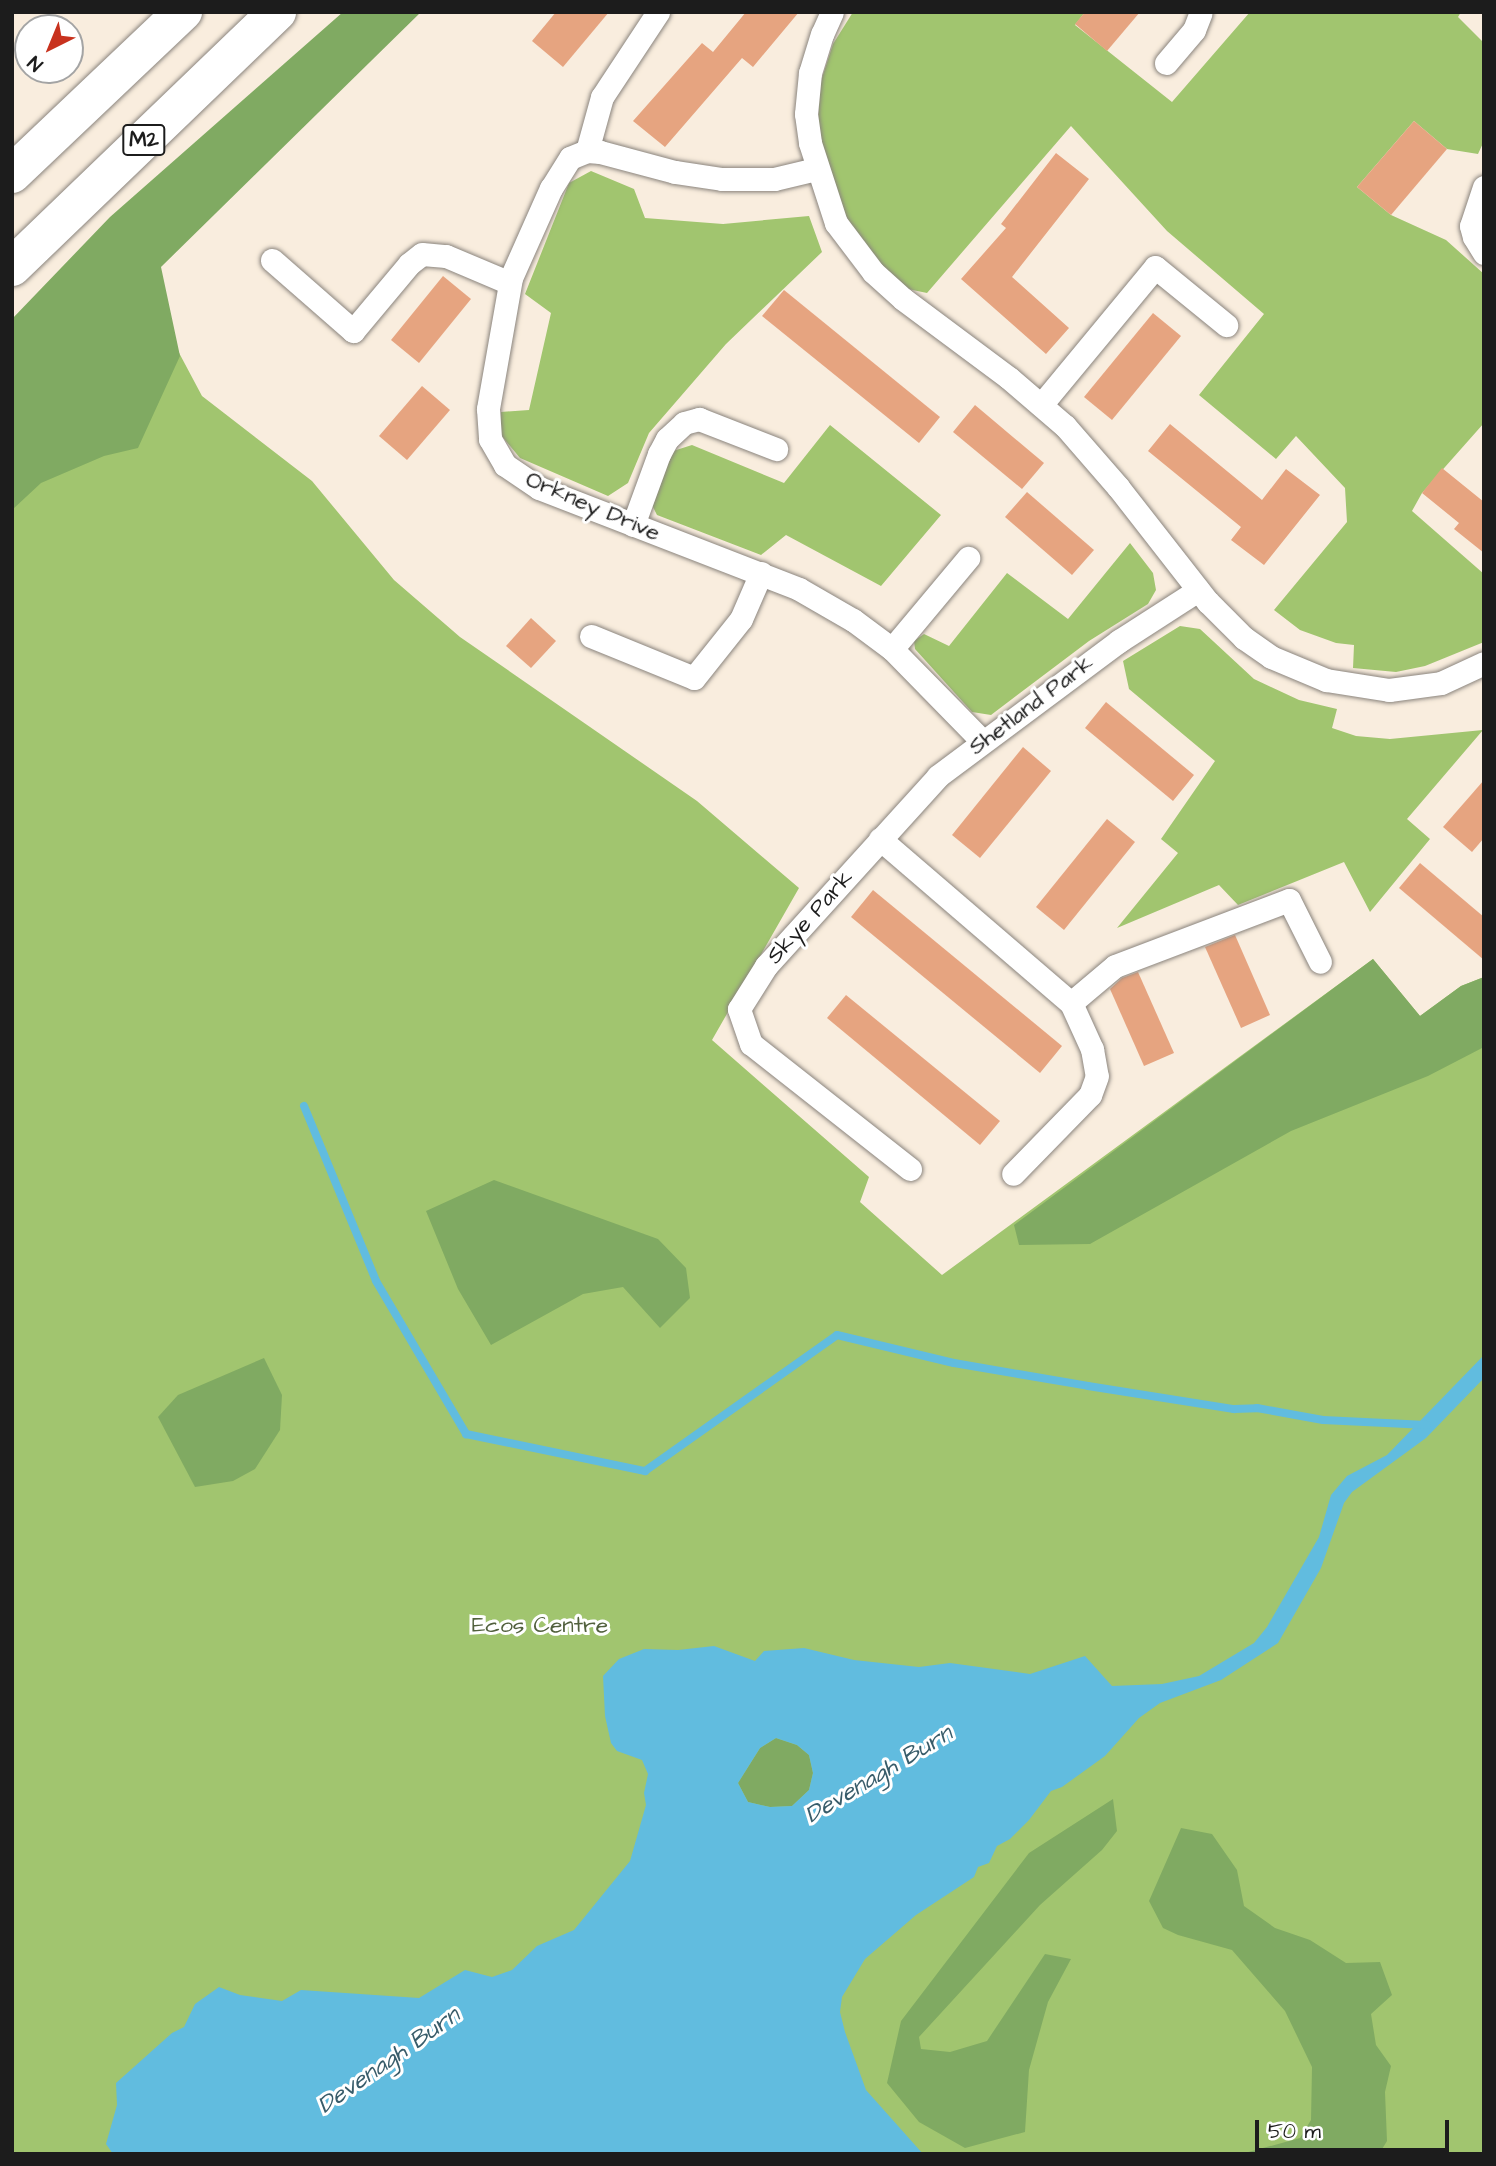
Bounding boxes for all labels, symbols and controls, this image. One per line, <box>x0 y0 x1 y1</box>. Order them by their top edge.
north arrow <box>14 14 84 84</box>
text: N <box>22 49 49 77</box>
road number: M2 <box>121 122 167 158</box>
street label: Orkney Drive <box>522 465 664 547</box>
street label: Shetland Park <box>963 649 1099 761</box>
street label: Skye Park <box>761 865 859 969</box>
park label: Ecos Centre <box>472 1611 608 1639</box>
water label: Devenagh Burn <box>800 1720 958 1830</box>
water label: Devenagh Burn <box>313 2001 465 2121</box>
scale bar <box>1258 2106 1452 2150</box>
text: 50 m <box>1268 2117 1321 2146</box>

